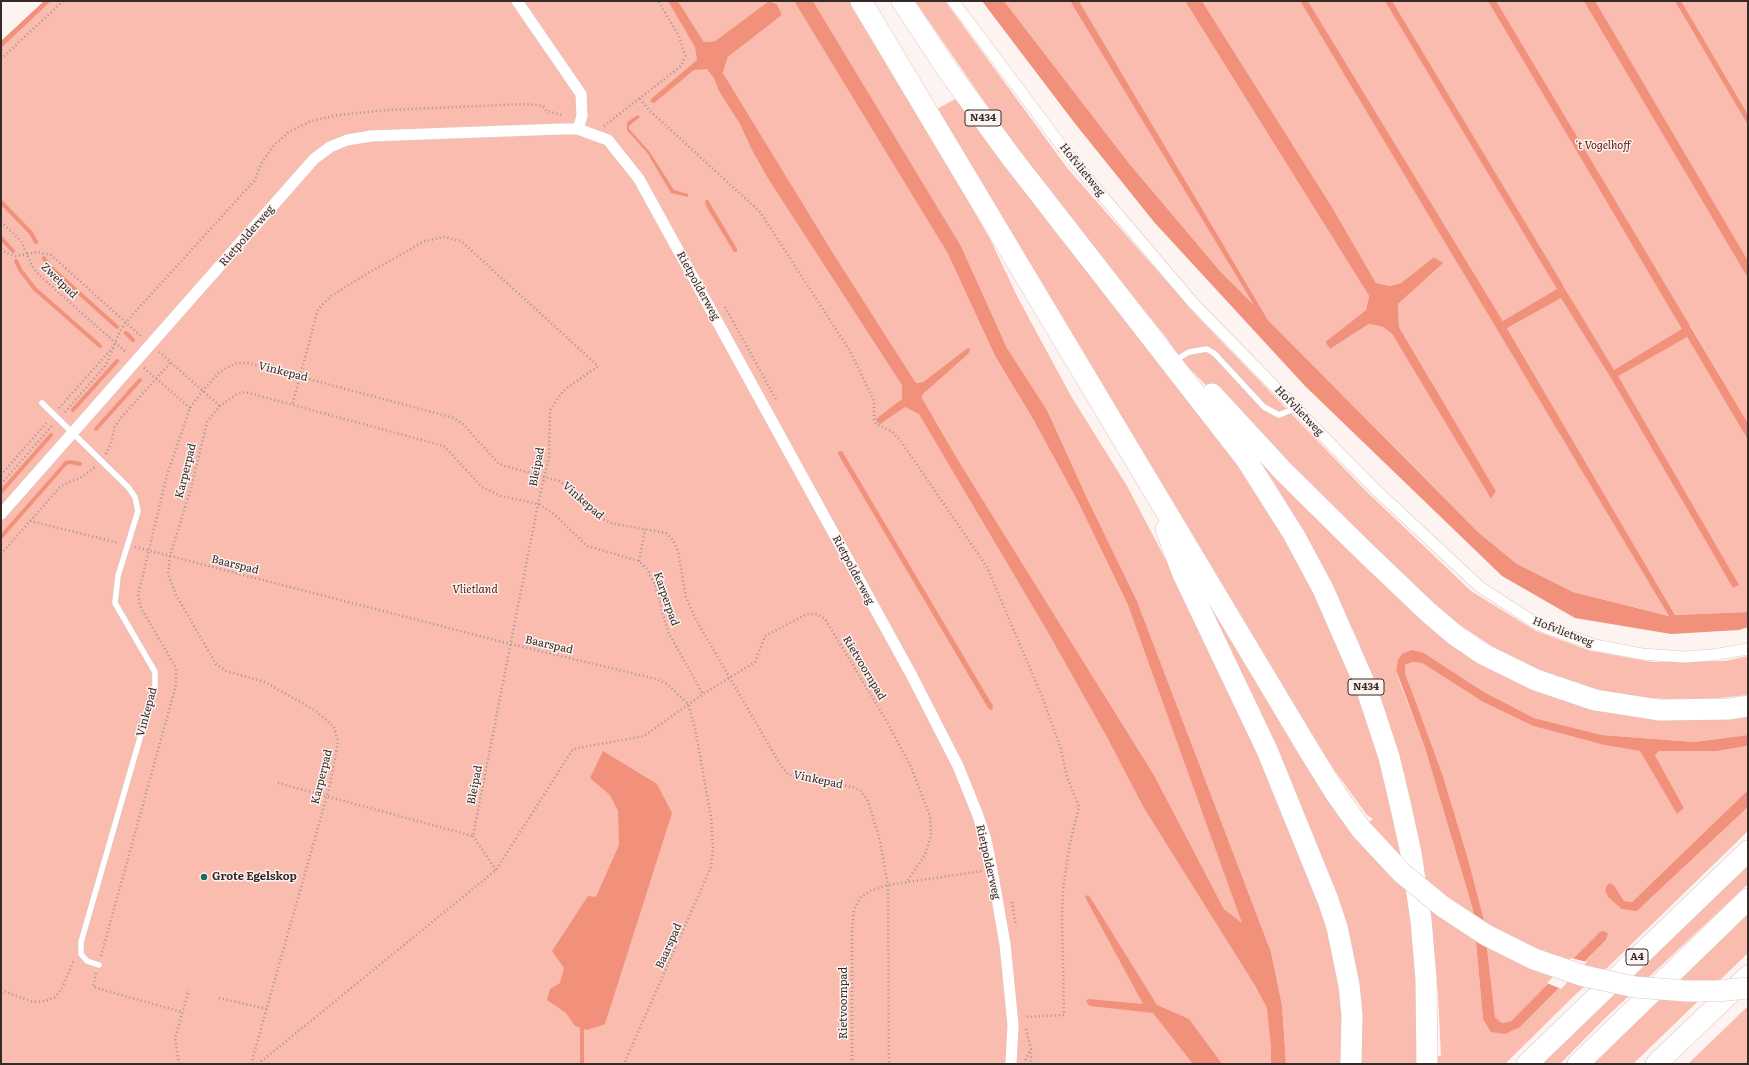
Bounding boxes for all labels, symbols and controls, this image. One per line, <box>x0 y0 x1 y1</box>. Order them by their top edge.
road number: N434 <box>965 110 1001 126</box>
park label: 't Vogelhoff <box>1575 139 1631 153</box>
street label: Hofvlietweg <box>1057 141 1107 199</box>
street label: Rietpolderweg <box>217 203 277 269</box>
street label: Rietpolderweg <box>674 249 722 323</box>
street label: Zwetpad <box>38 261 80 301</box>
street label: Vinkepad <box>257 359 309 385</box>
street label: Hofvlietweg <box>1272 383 1326 439</box>
street label: Karperpad <box>173 442 199 500</box>
street label: Bleipad <box>527 446 547 488</box>
street label: Vinkepad <box>560 479 606 523</box>
street label: Rietpolderweg <box>829 533 877 607</box>
street label: Baarspad <box>210 553 260 577</box>
street label: Karperpad <box>651 570 681 628</box>
park label: Vlietland <box>452 583 498 597</box>
street label: Hofvlietweg <box>1531 614 1595 650</box>
street label: Baarspad <box>524 633 574 657</box>
street label: Rietvoornpad <box>840 634 888 702</box>
road number: N434 <box>1348 679 1384 695</box>
street label: Vinkepad <box>134 686 160 738</box>
street label: Karperpad <box>309 748 335 806</box>
street label: Bleipad <box>465 764 485 806</box>
street label: Vinkepad <box>792 768 844 792</box>
street label: Rietpolderweg <box>973 823 1003 901</box>
place label: Grote Egelskop <box>212 870 297 884</box>
marker: Grote Egelskop <box>199 872 209 882</box>
street label: Baarspad <box>653 921 685 971</box>
road number: A4 <box>1626 949 1648 965</box>
street label: Rietvoornpad <box>837 967 851 1039</box>

